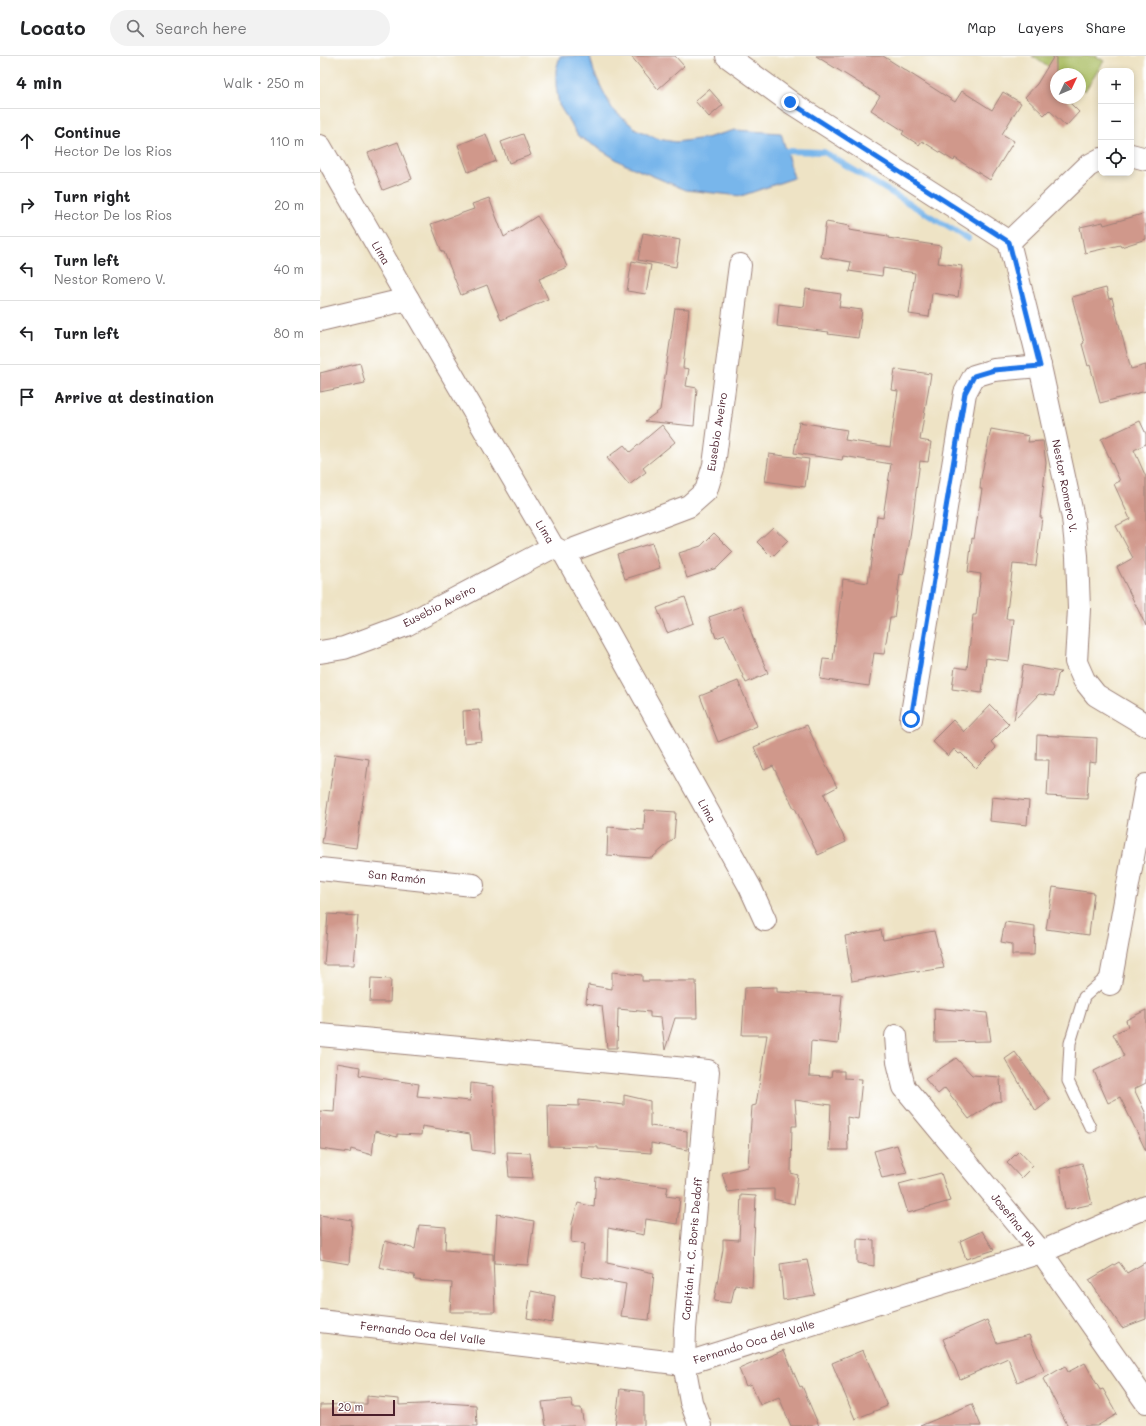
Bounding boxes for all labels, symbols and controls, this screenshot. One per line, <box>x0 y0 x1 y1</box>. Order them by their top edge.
search box <box>110 10 390 46</box>
text: Locato <box>20 15 86 40</box>
icon: search <box>124 17 146 39</box>
text: Search here <box>156 18 247 38</box>
text: Map <box>967 18 996 37</box>
text: Layers <box>1018 18 1064 37</box>
text: Share <box>1086 18 1126 37</box>
north arrow <box>1050 68 1086 104</box>
map controls <box>1098 68 1134 176</box>
button: + <box>1098 68 1134 104</box>
text: 4 min <box>16 71 62 93</box>
text: Walk · 250 m <box>223 74 304 91</box>
route end <box>781 93 799 111</box>
button: − <box>1098 104 1134 140</box>
text: Continue <box>54 122 121 142</box>
icon: ahead <box>16 130 38 152</box>
text: 110 m <box>270 132 304 149</box>
button: locate <box>1098 140 1134 176</box>
text: Hector De los Rios <box>54 142 172 159</box>
text: Turn right <box>54 186 131 206</box>
icon: right <box>16 194 38 216</box>
text: 20 m <box>274 196 304 213</box>
text: Hector De los Rios <box>54 206 172 223</box>
street label: Lima <box>369 238 394 267</box>
text: Turn left <box>54 250 119 270</box>
icon: left <box>16 258 38 280</box>
text: 40 m <box>274 260 304 277</box>
text: Nestor Romero V. <box>54 270 166 287</box>
icon: left <box>16 322 38 344</box>
text: Turn left <box>54 323 119 343</box>
text: 80 m <box>274 324 304 341</box>
icon: arrive <box>16 386 38 408</box>
text: Arrive at destination <box>54 387 214 407</box>
street label: Eusebio Aveiro <box>703 391 730 472</box>
street label: Nestor Romero V. <box>1049 438 1082 534</box>
street label: Lima <box>532 517 558 546</box>
street label: Eusebio Aveiro <box>400 581 478 630</box>
route start <box>902 710 920 728</box>
street label: Lima <box>695 796 720 825</box>
street label: San Ramón <box>367 866 427 887</box>
street label: Capitán H. C. Boris Dedoff <box>678 1176 705 1321</box>
street label: Josefina Pla <box>988 1190 1041 1250</box>
street label: Fernando Oca del Valle <box>691 1316 817 1367</box>
street label: Fernando Oca del Valle <box>359 1317 487 1348</box>
scale bar <box>332 1398 395 1417</box>
text: 20 m <box>338 1399 363 1414</box>

